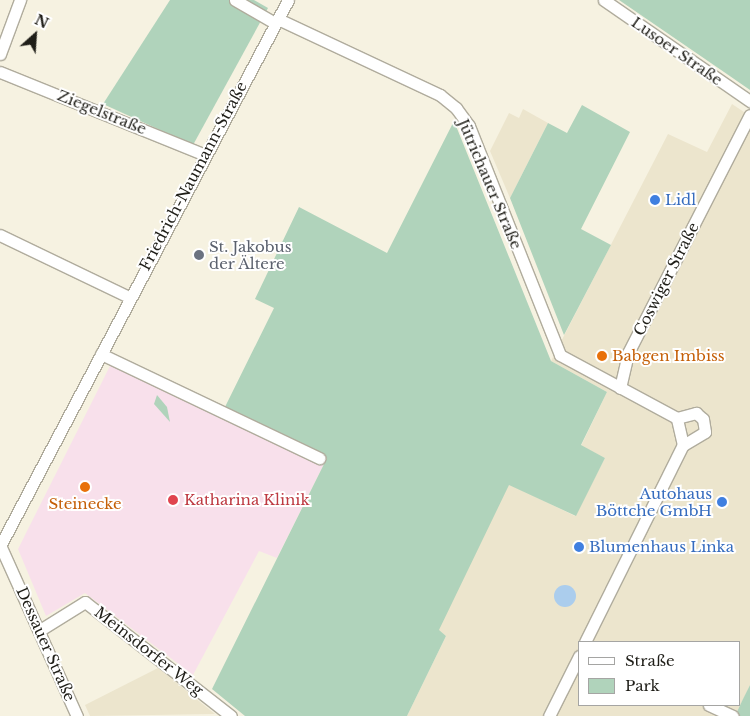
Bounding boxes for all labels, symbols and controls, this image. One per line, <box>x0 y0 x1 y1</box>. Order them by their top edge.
north arrow <box>10 10 60 60</box>
text: N <box>32 11 51 32</box>
street label: Lusoer Straße <box>628 13 726 89</box>
street label: Friedrich-Naumann-Straße <box>135 79 251 273</box>
street label: Ziegelstraße <box>55 86 149 138</box>
street label: Jütrichauer Straße <box>454 116 526 252</box>
place label: Lidl <box>665 191 696 209</box>
marker: Lidl <box>649 194 661 206</box>
street label: Coswiger Straße <box>630 219 702 339</box>
place label: St. Jakobus der Ältere <box>209 237 291 272</box>
marker: St. Jakobus der Ältere <box>193 249 205 261</box>
place label: Babgen Imbiss <box>612 347 725 365</box>
marker: Babgen Imbiss <box>596 350 608 362</box>
marker: Steinecke <box>79 481 91 493</box>
place label: Autohaus Böttche GmbH <box>596 484 712 519</box>
place label: Katharina Klinik <box>184 491 310 509</box>
marker: Katharina Klinik <box>166 493 180 507</box>
place label: Steinecke <box>48 495 122 513</box>
marker: Autohaus Böttche GmbH <box>716 496 728 508</box>
place label: Blumenhaus Linka <box>589 538 734 556</box>
marker: Blumenhaus Linka <box>573 541 585 553</box>
street label: Dessauer Straße <box>13 584 79 704</box>
street label: Meinsdorfer Weg <box>91 603 207 699</box>
legend <box>578 641 740 706</box>
text: Straße <box>625 651 675 670</box>
text: Park <box>625 676 660 695</box>

